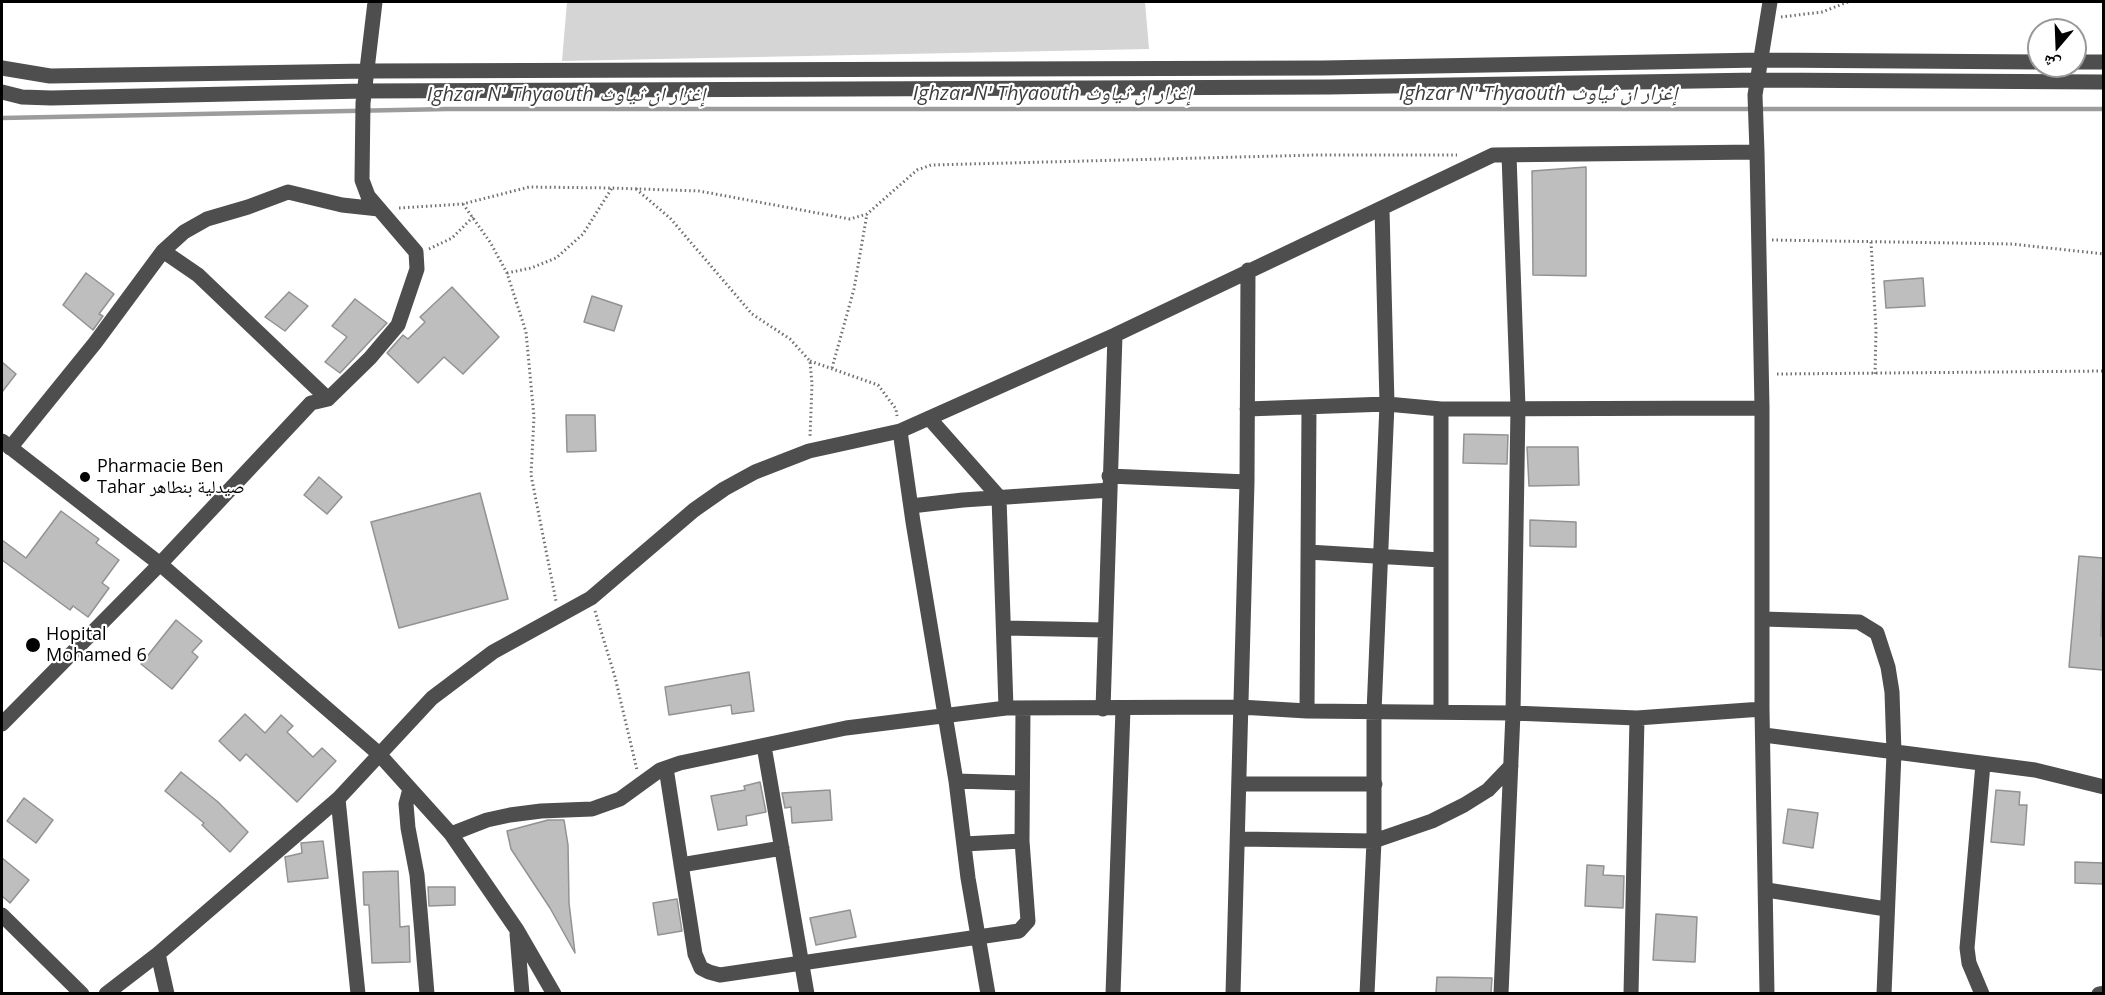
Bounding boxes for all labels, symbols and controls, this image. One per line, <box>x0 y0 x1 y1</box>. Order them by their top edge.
north arrow <box>2027 18 2087 78</box>
text: ش <box>2040 50 2063 76</box>
water label: Ighzar N' Thyaouth إغزار ان ثياوث <box>913 82 1191 106</box>
water label: Ighzar N' Thyaouth إغزار ان ثياوث <box>1399 82 1677 106</box>
water label: Ighzar N' Thyaouth إغزار ان ثياوث <box>427 83 705 107</box>
place label: Pharmacie Ben Tahar صيدلية بنطاهر <box>97 456 245 498</box>
marker: Pharmacie Ben Tahar صيدلية بنطاهر <box>78 470 92 484</box>
place label: Hopital Mohamed 6 <box>46 624 147 666</box>
marker: Hopital Mohamed 6 <box>24 636 42 654</box>

